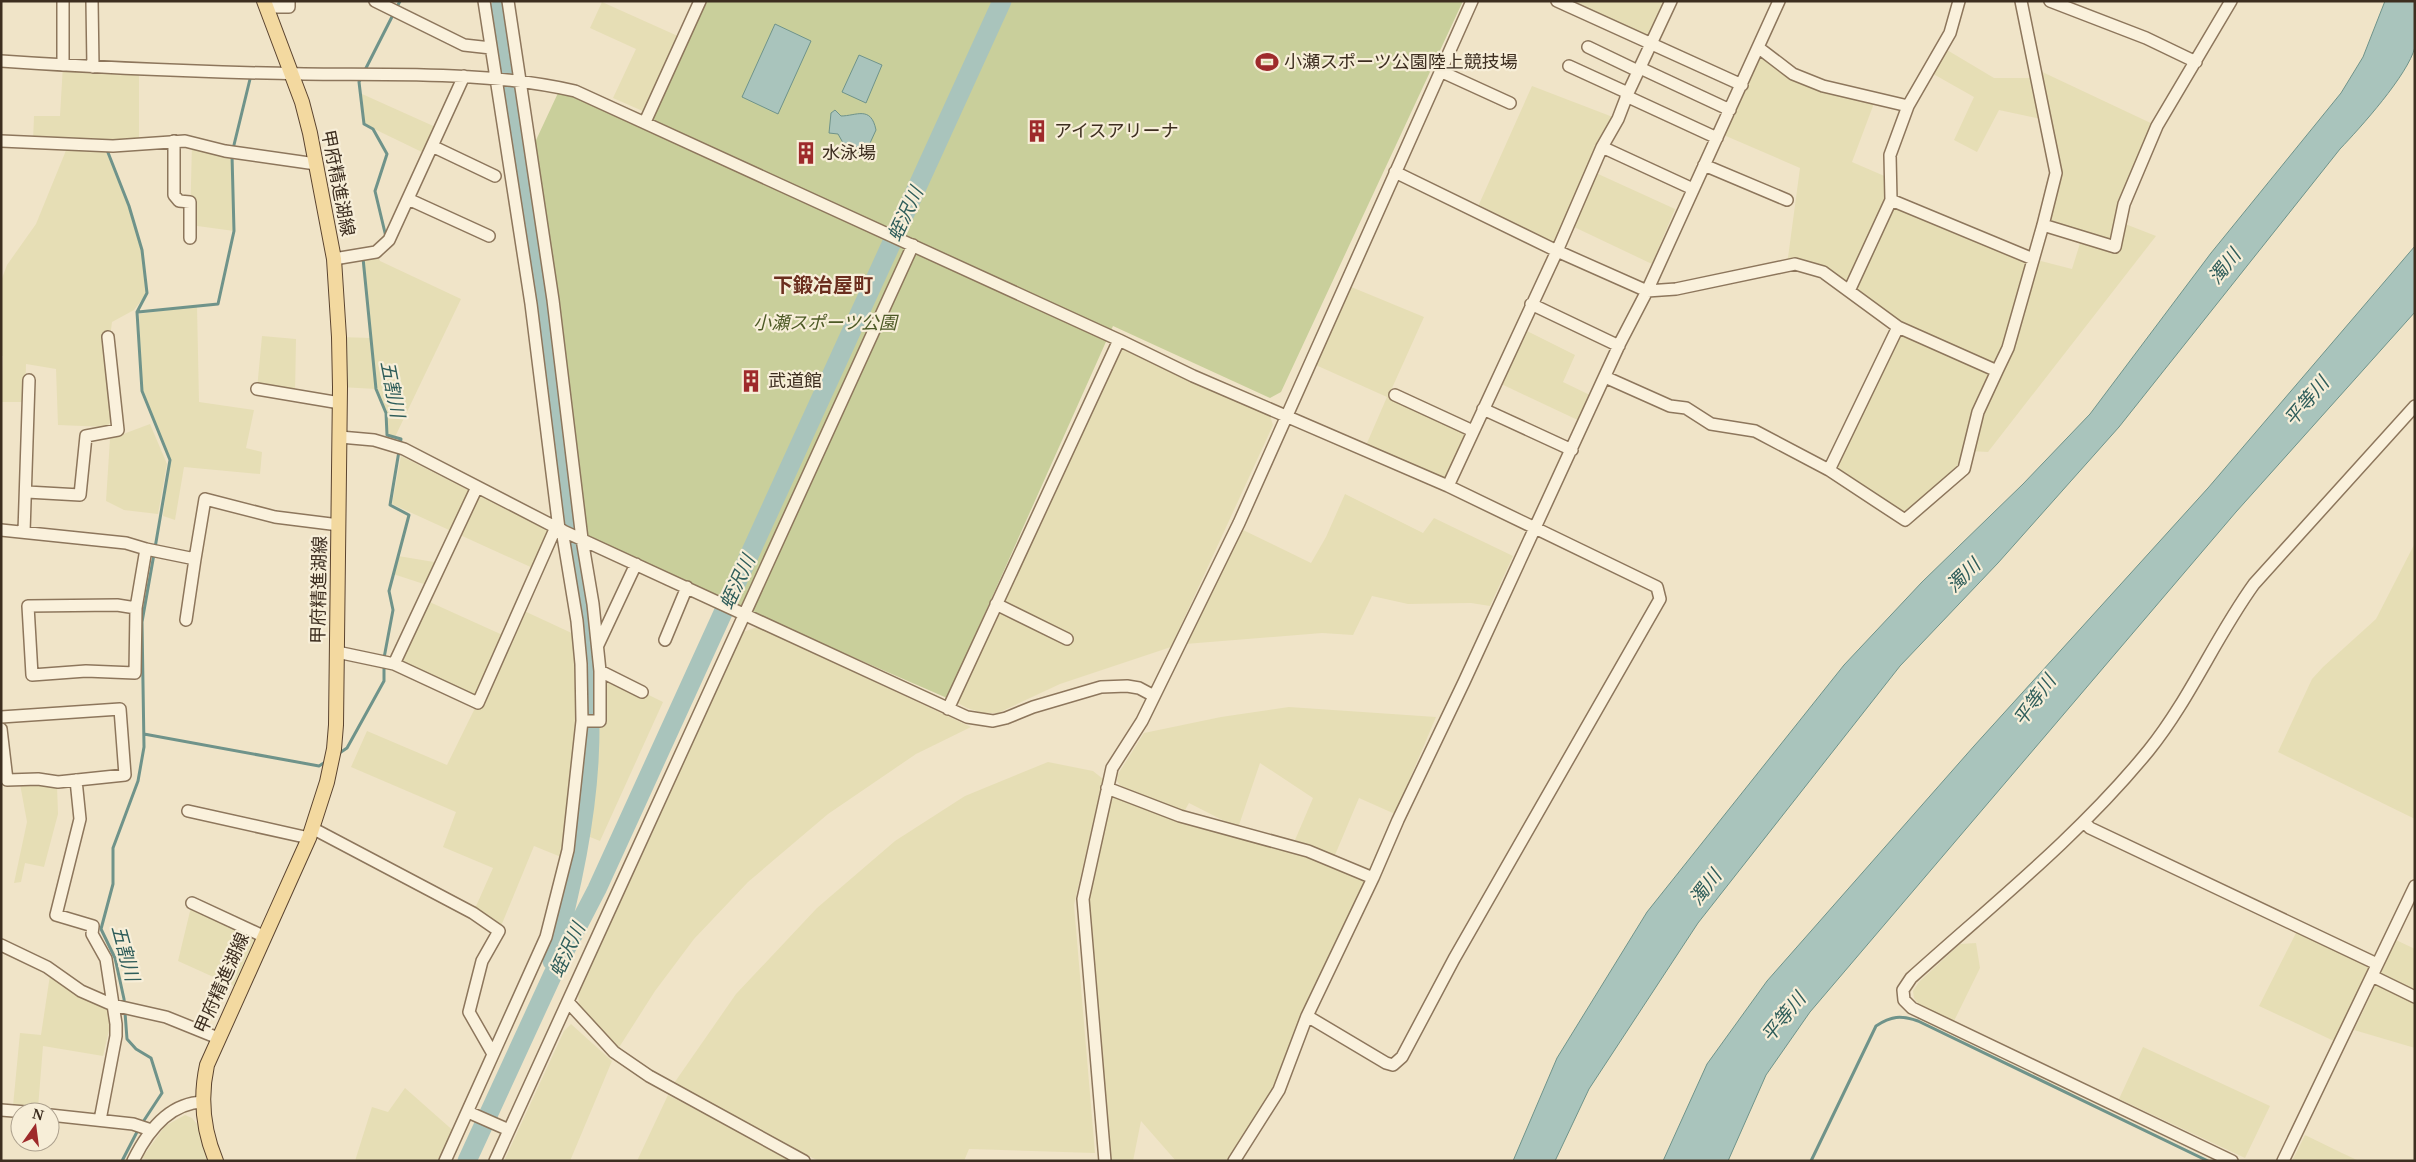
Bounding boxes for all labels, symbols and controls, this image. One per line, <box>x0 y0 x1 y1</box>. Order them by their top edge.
sports icon: 小瀬スポーツ公園陸上競技場 <box>1254 49 1280 75</box>
place label: 小瀬スポーツ公園陸上競技場 <box>1284 49 1518 73</box>
building icon: アイスアリーナ <box>1024 118 1050 144</box>
place label: アイスアリーナ <box>1054 118 1179 142</box>
street label: 甲府精進湖線 <box>317 128 361 238</box>
building icon: 水泳場 <box>793 140 819 166</box>
place label: 水泳場 <box>822 140 876 164</box>
water label: 蛭沢川 <box>881 181 930 245</box>
water label: 濁川 <box>2202 242 2247 289</box>
district label: 下鍛冶屋町 <box>773 271 873 298</box>
park label: 小瀬スポーツ公園 <box>753 310 900 334</box>
water label: 五割川 <box>375 359 412 421</box>
building icon: 武道館 <box>738 368 764 394</box>
place label: 武道館 <box>768 368 822 392</box>
water label: 平等川 <box>2278 369 2336 431</box>
street label: 甲府精進湖線 <box>305 536 331 644</box>
water label: 蛭沢川 <box>713 549 762 613</box>
water label: 濁川 <box>1940 551 1987 598</box>
water label: 平等川 <box>2007 668 2062 731</box>
water label: 濁川 <box>1683 862 1728 910</box>
water label: 蛭沢川 <box>543 917 592 981</box>
water label: 五割川 <box>106 922 146 986</box>
street label: 甲府精進湖線 <box>188 928 254 1037</box>
water label: 平等川 <box>1755 985 1812 1047</box>
north arrow <box>10 1102 60 1152</box>
text: N <box>31 1103 46 1124</box>

